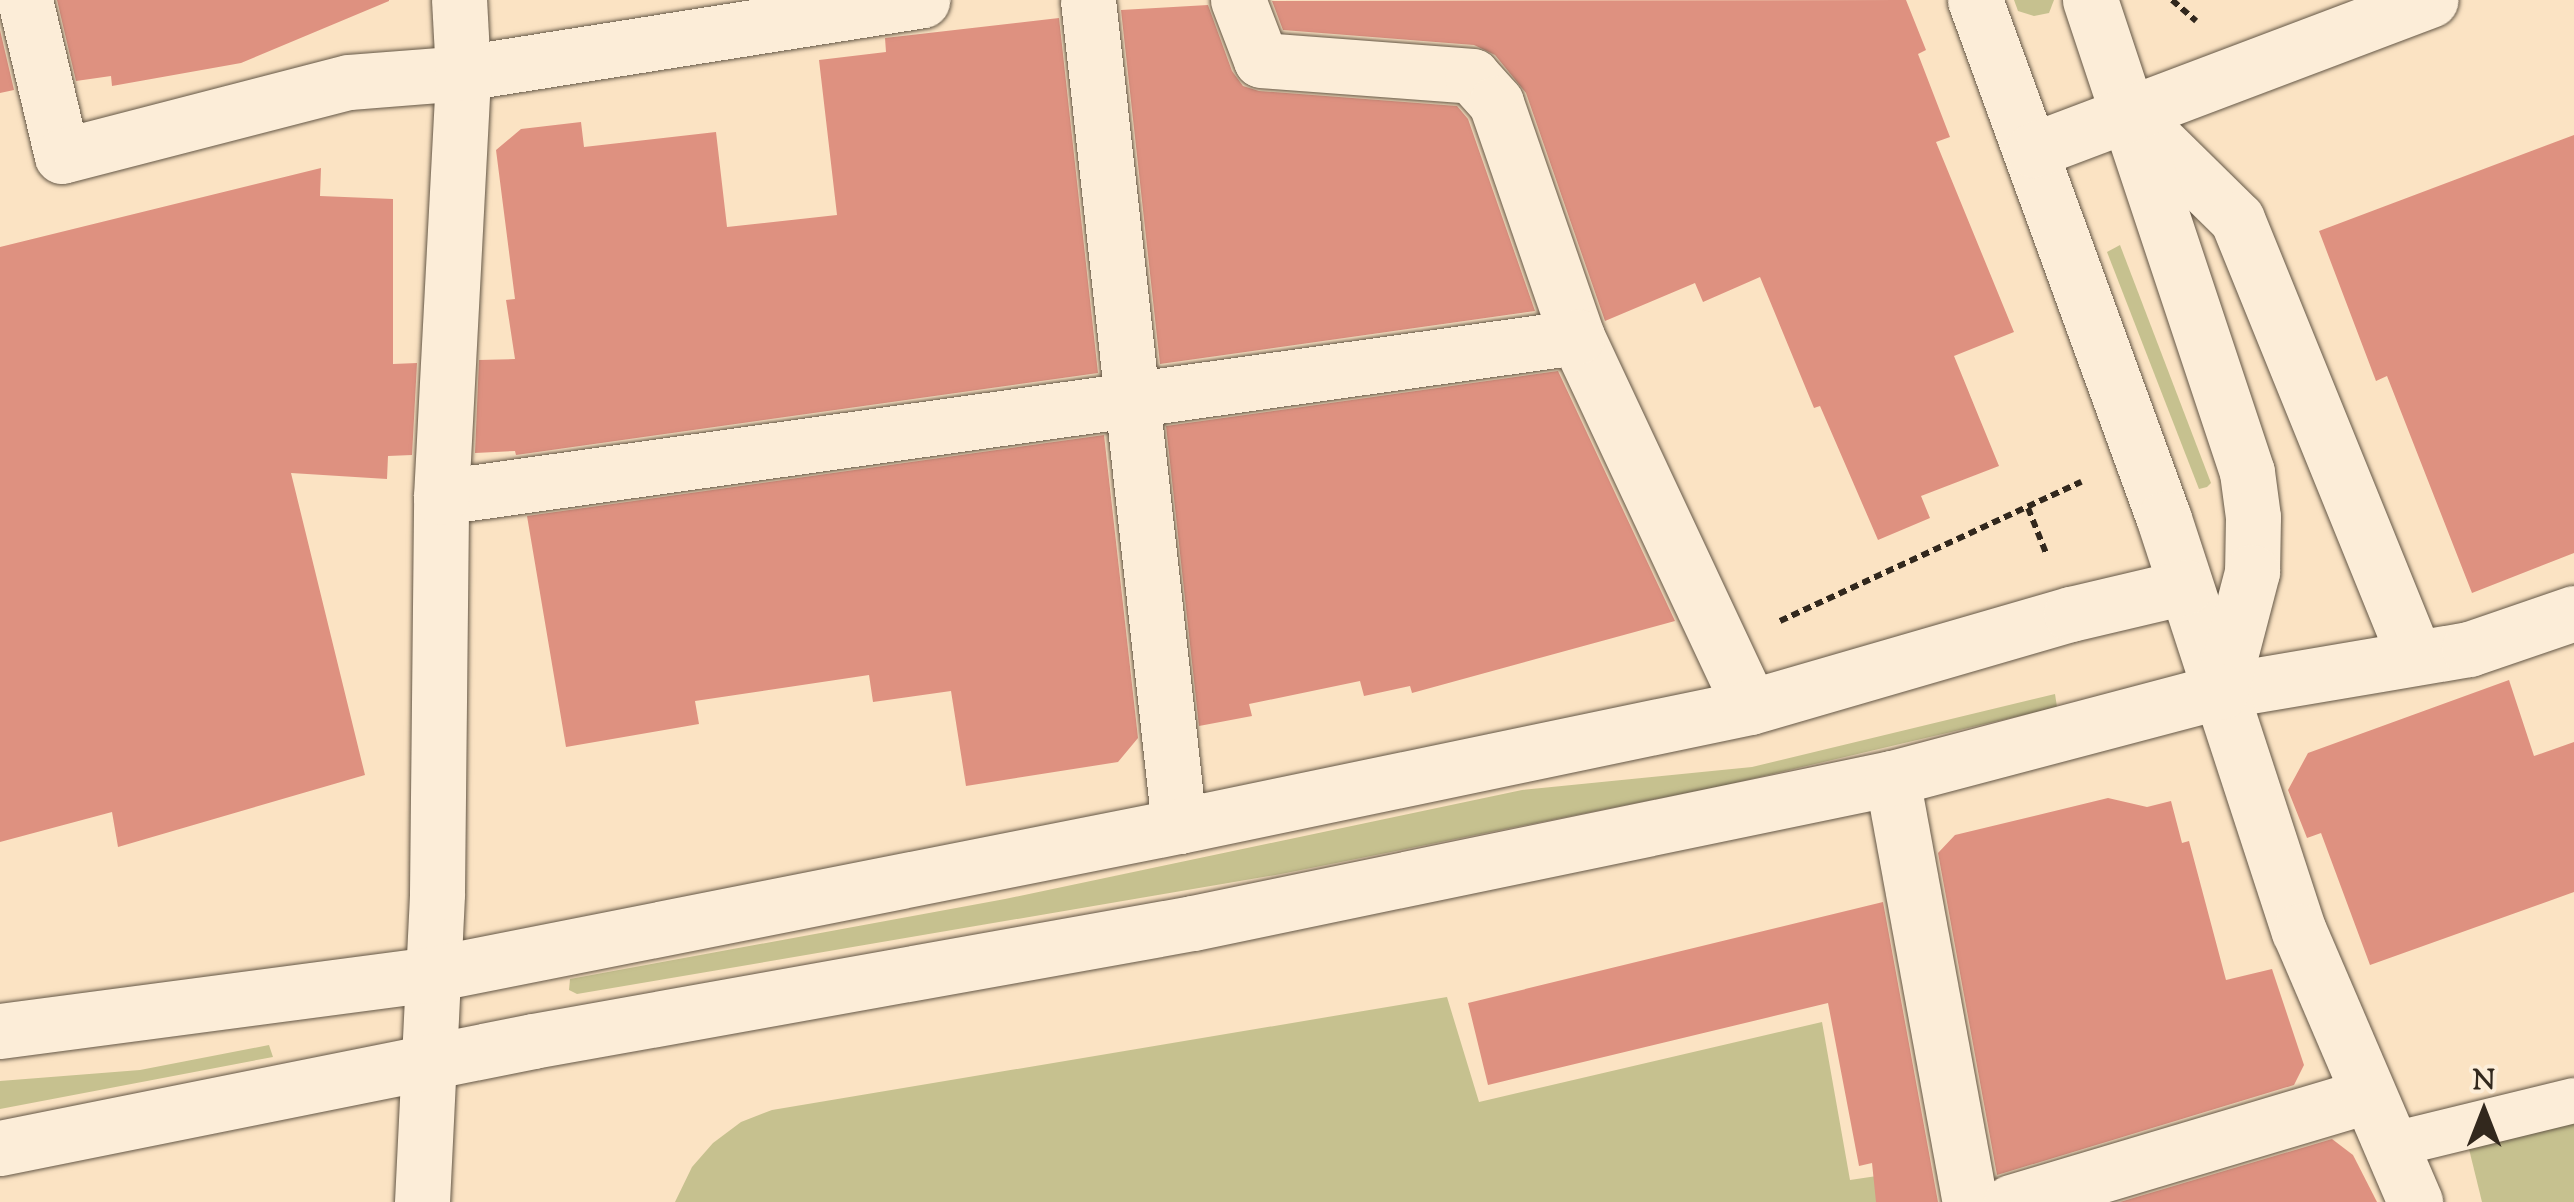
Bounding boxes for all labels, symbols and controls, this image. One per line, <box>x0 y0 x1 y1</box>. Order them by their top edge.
north arrow <box>2434 1062 2534 1162</box>
text: N <box>2473 1062 2495 1102</box>

